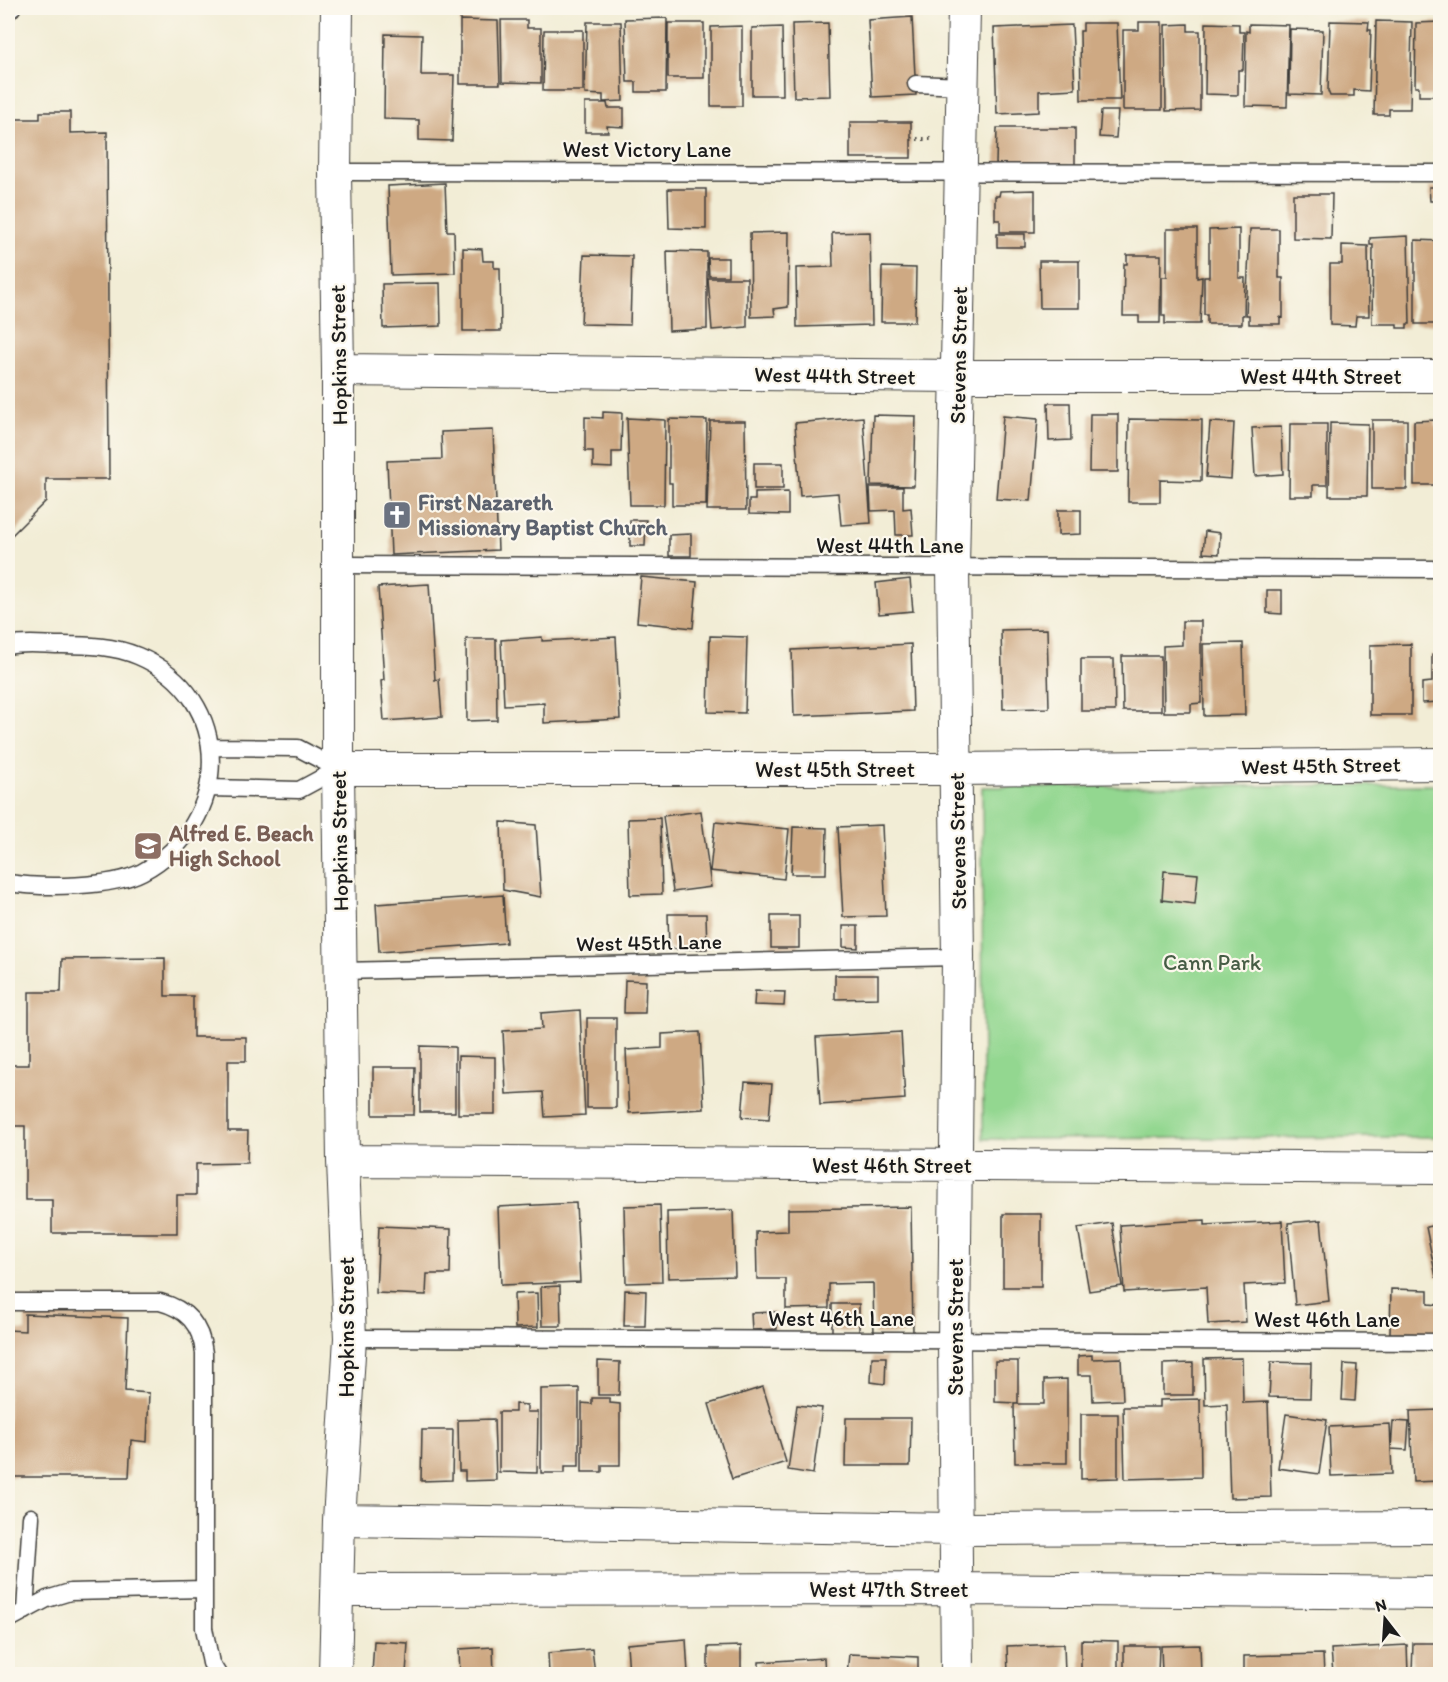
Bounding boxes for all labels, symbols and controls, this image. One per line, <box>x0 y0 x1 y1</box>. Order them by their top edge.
street label: West Victory Lane <box>563 136 731 163</box>
street label: Hopkins Street <box>324 284 353 426</box>
street label: Stevens Street <box>944 286 973 424</box>
street label: West 44th Street <box>754 361 916 390</box>
street label: West 44th Street <box>1240 363 1402 390</box>
place label: First Nazareth Missionary Baptist Church <box>418 489 669 541</box>
church icon: First Nazareth Missionary Baptist Church <box>381 499 413 531</box>
street label: West 44th Lane <box>816 532 964 559</box>
street label: West 45th Street <box>1241 751 1401 780</box>
street label: West 45th Street <box>755 756 915 783</box>
street label: Hopkins Street <box>325 770 354 912</box>
street label: Stevens Street <box>943 772 972 910</box>
place label: Alfred E. Beach High School <box>168 820 314 872</box>
school or university icon: Alfred E. Beach High School <box>132 830 164 862</box>
street label: West 45th Lane <box>576 928 722 957</box>
park label: Cann Park <box>1163 949 1262 976</box>
street label: West 46th Street <box>812 1152 972 1179</box>
street label: Hopkins Street <box>333 1257 360 1397</box>
street label: Stevens Street <box>942 1258 969 1396</box>
street label: West 46th Lane <box>768 1305 914 1332</box>
street label: West 46th Lane <box>1254 1306 1400 1333</box>
street label: West 47th Street <box>809 1576 969 1603</box>
north arrow <box>1355 1589 1415 1649</box>
text: N <box>1373 1594 1389 1616</box>

